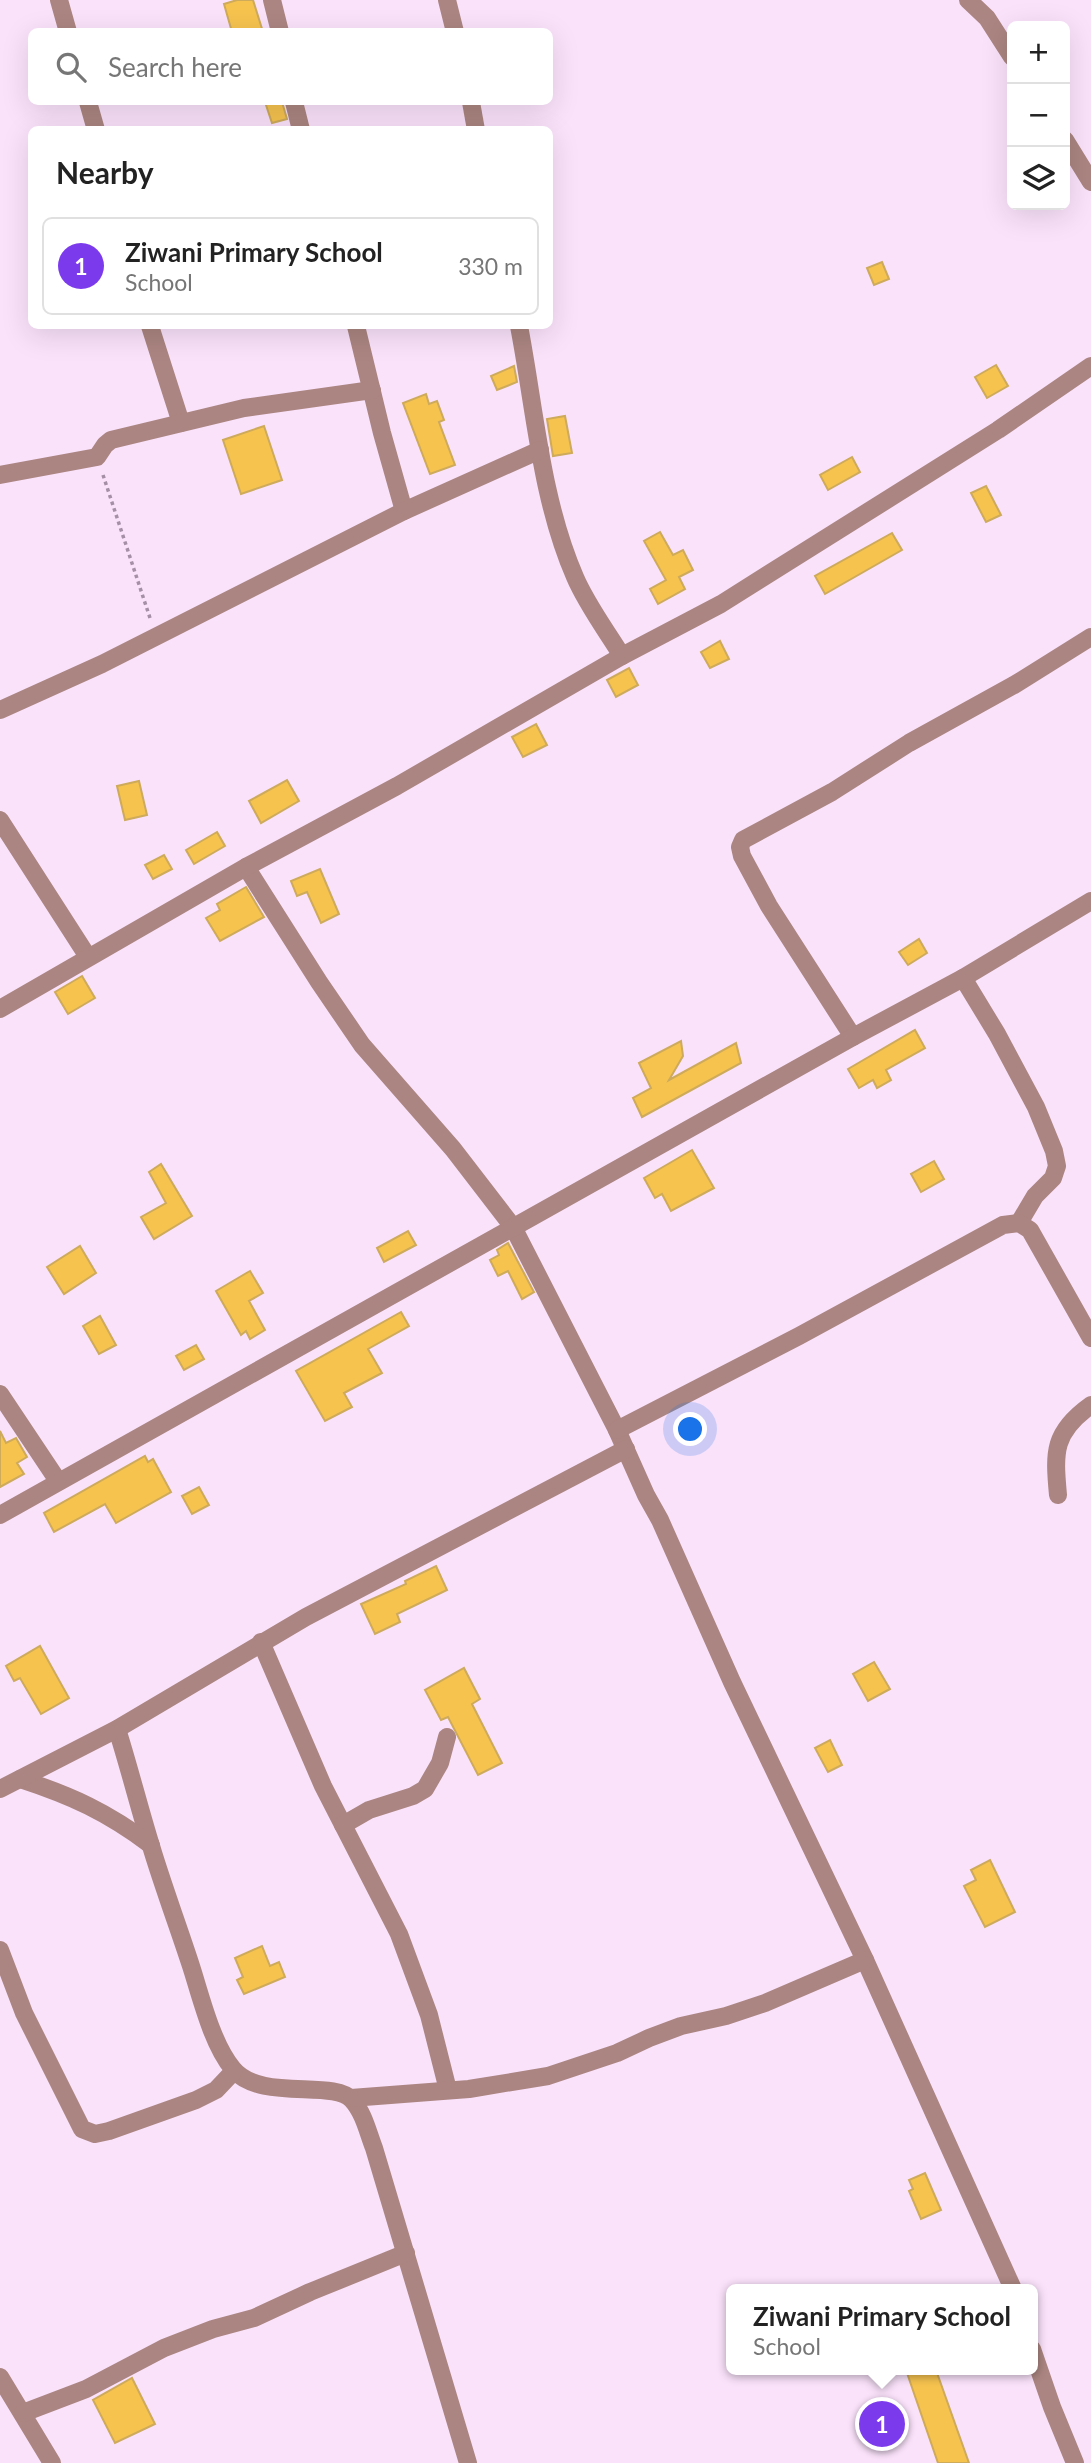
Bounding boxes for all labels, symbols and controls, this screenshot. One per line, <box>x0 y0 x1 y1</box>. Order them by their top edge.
map controls <box>1007 21 1070 210</box>
button: + <box>1007 21 1070 84</box>
search box <box>28 28 553 105</box>
icon: search <box>52 48 90 86</box>
text: Search here <box>108 51 242 83</box>
button: − <box>1007 84 1070 147</box>
button: layers <box>1007 147 1070 210</box>
text: Nearby <box>56 154 154 190</box>
text: Ziwani Primary School <box>125 236 383 268</box>
text: 1 <box>74 252 88 280</box>
text: 330 m <box>458 252 523 280</box>
text: School <box>125 268 193 296</box>
your location <box>673 1412 707 1446</box>
popup <box>726 2284 1038 2375</box>
text: Ziwani Primary School <box>753 2300 1011 2332</box>
text: School <box>753 2332 821 2360</box>
pin: 1 <box>859 2398 905 2450</box>

